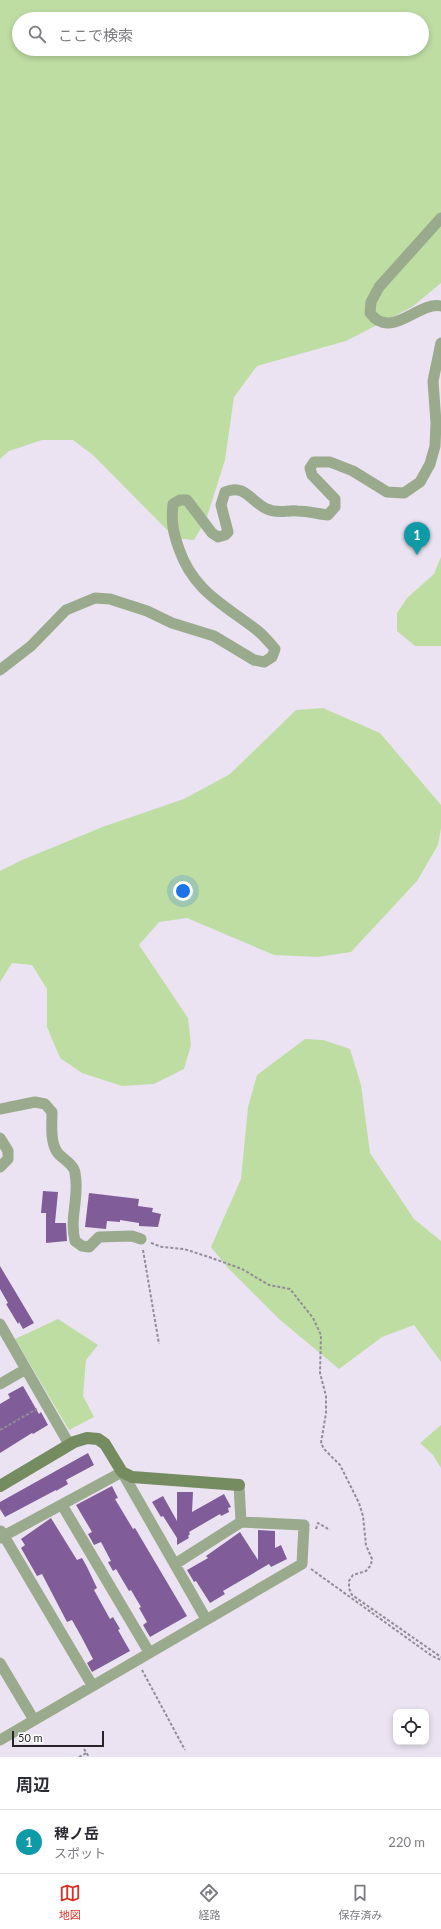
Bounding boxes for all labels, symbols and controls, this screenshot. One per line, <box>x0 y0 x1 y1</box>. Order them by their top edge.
search box <box>12 12 429 56</box>
icon: search <box>26 23 48 45</box>
text: ここで検索 <box>58 26 133 44</box>
pin: 1 <box>404 522 430 555</box>
your location <box>173 881 193 901</box>
map controls <box>393 1709 429 1745</box>
button: locate <box>393 1709 429 1745</box>
scale bar <box>12 1729 104 1748</box>
text: 50 m <box>18 1731 43 1744</box>
text: 周辺 <box>16 1774 50 1795</box>
text: 稗ノ岳 <box>54 1824 99 1842</box>
text: 1 <box>25 1834 33 1850</box>
text: 220 m <box>388 1834 425 1850</box>
text: スポット <box>54 1845 106 1861</box>
tab: 地図 <box>59 1882 81 1922</box>
tab: 経路 <box>198 1882 220 1922</box>
tab: 保存済み <box>338 1882 382 1922</box>

